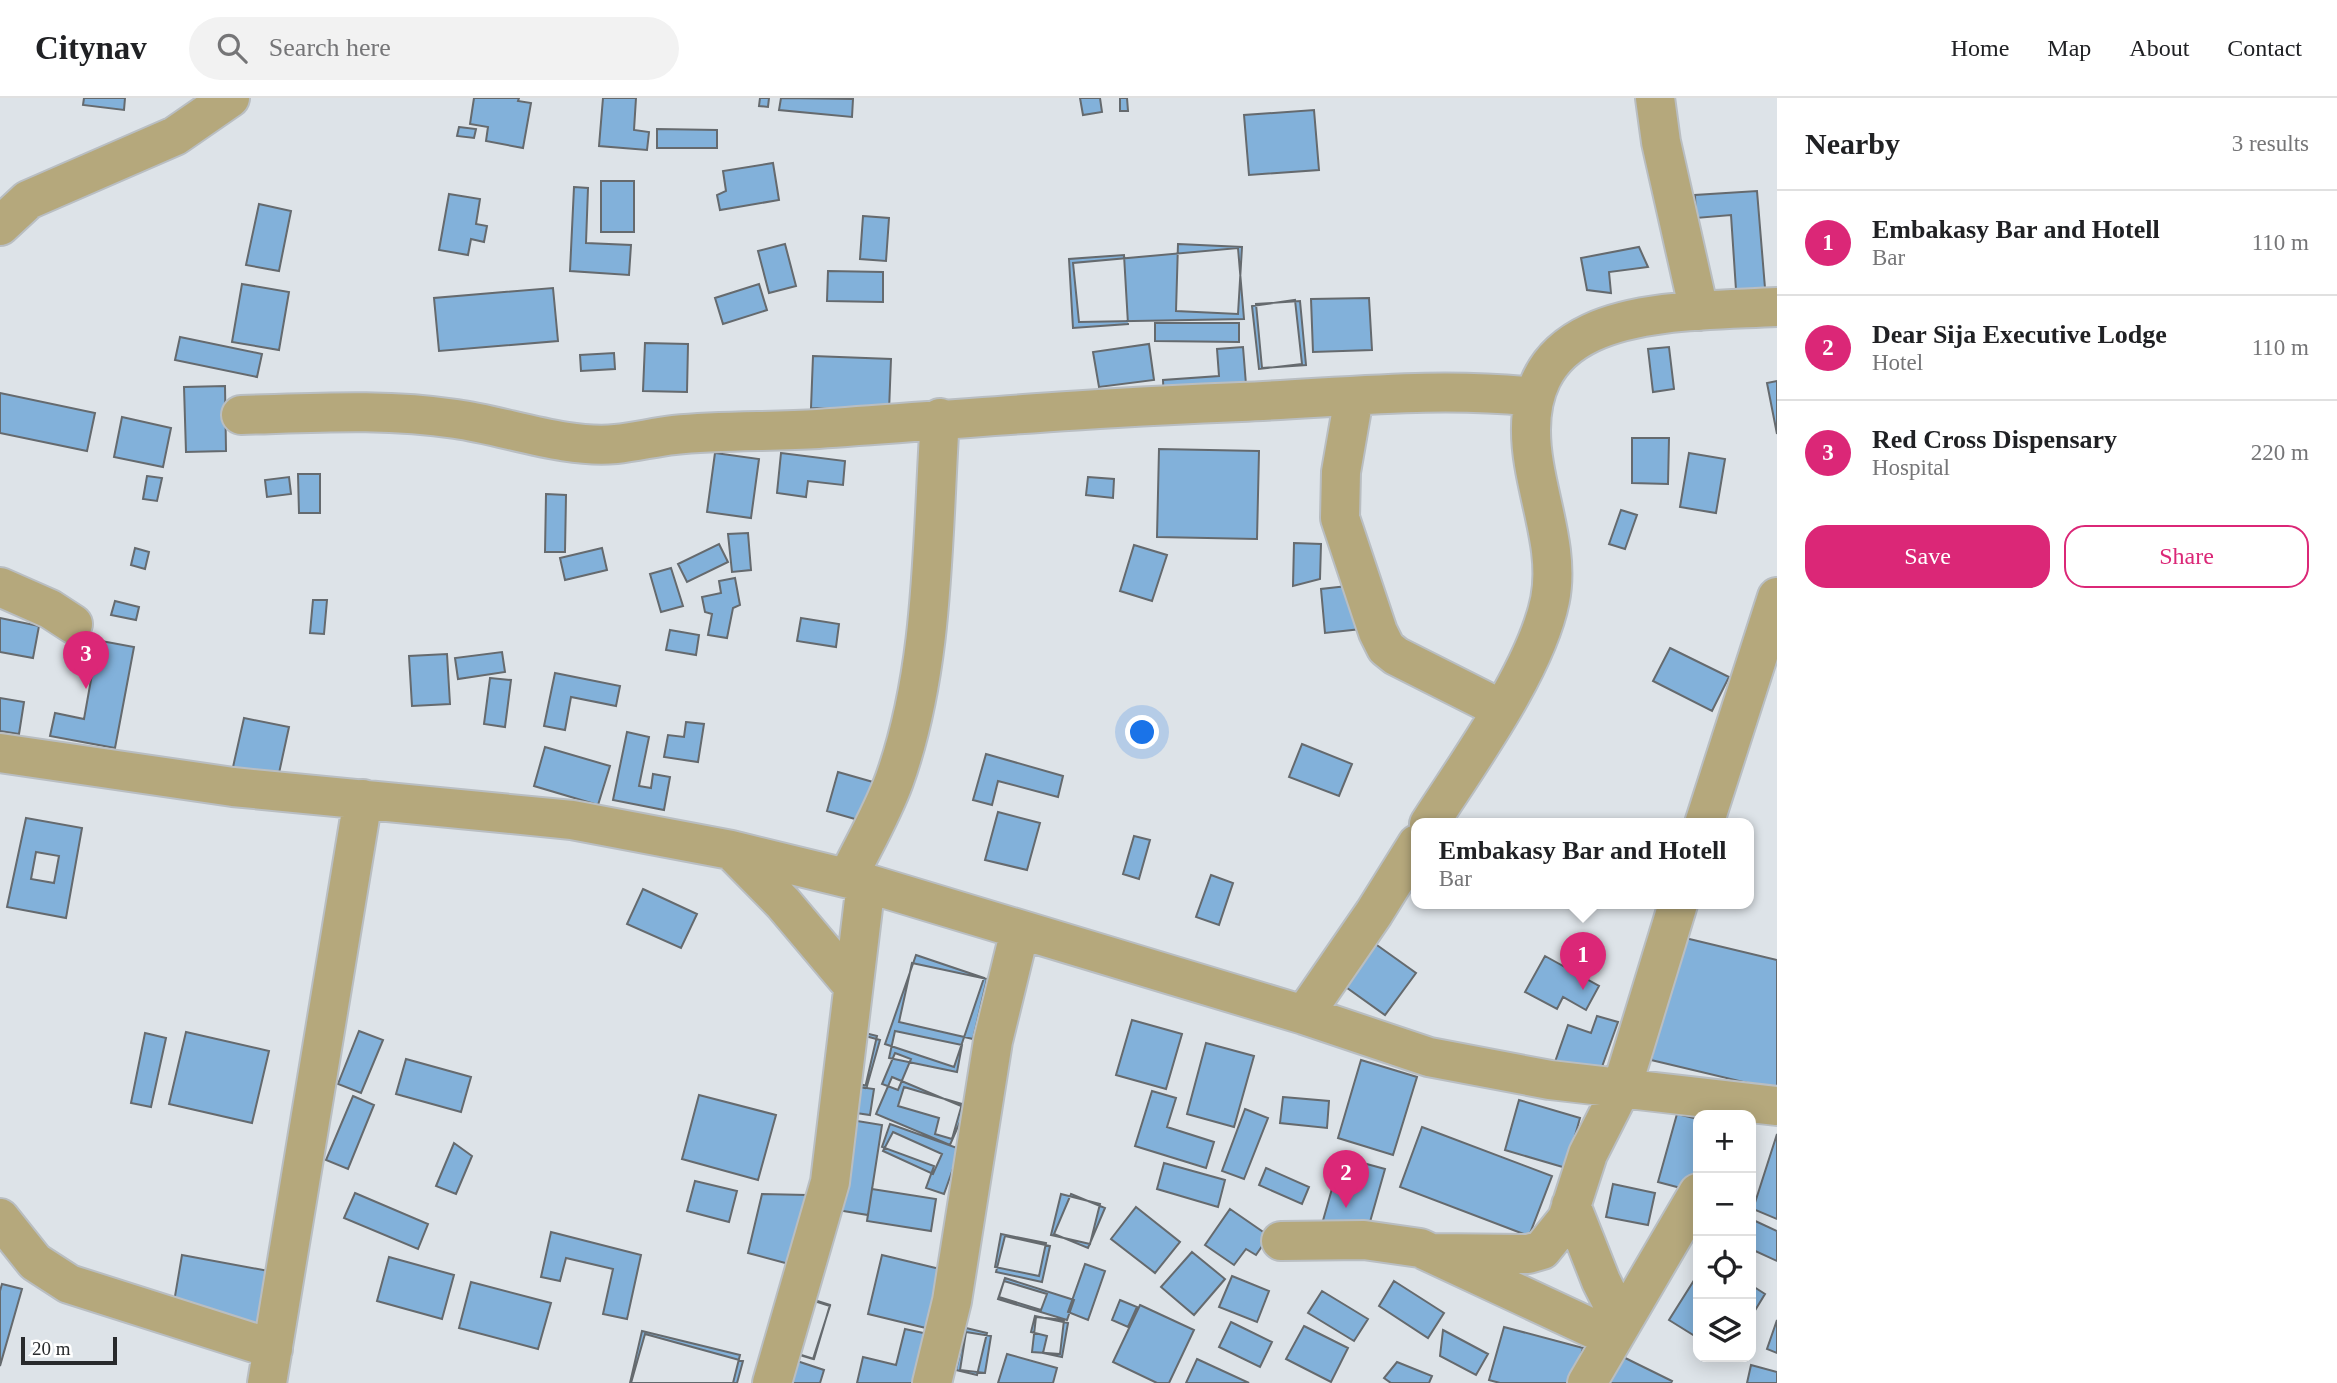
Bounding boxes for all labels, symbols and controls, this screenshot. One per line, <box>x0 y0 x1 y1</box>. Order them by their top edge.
search box <box>189 17 679 80</box>
icon: search <box>213 29 251 67</box>
text: Citynav <box>35 30 147 66</box>
text: Search here <box>269 33 391 62</box>
text: Home <box>1951 35 2009 61</box>
text: Map <box>2047 35 2091 61</box>
text: About <box>2129 35 2189 61</box>
text: Contact <box>2227 35 2302 61</box>
text: Nearby <box>1805 127 1900 160</box>
text: 3 results <box>2232 131 2309 156</box>
text: Embakasy Bar and Hotell <box>1872 215 2160 244</box>
text: 1 <box>1822 230 1834 255</box>
text: 110 m <box>2252 230 2309 255</box>
text: Bar <box>1872 245 1905 270</box>
text: Dear Sija Executive Lodge <box>1872 320 2167 349</box>
text: 2 <box>1822 335 1834 360</box>
text: 110 m <box>2252 335 2309 360</box>
text: Hotel <box>1872 350 1923 375</box>
text: Red Cross Dispensary <box>1872 425 2117 454</box>
text: 3 <box>1822 440 1834 465</box>
text: 220 m <box>2251 440 2309 465</box>
text: Hospital <box>1872 455 1950 480</box>
button: Save <box>1805 525 2050 588</box>
button: Share <box>2064 525 2309 588</box>
pin: 3 <box>63 631 109 689</box>
your location <box>1125 715 1159 749</box>
popup <box>1411 818 1754 909</box>
text: Embakasy Bar and Hotell <box>1439 836 1726 865</box>
text: Bar <box>1439 866 1472 891</box>
pin: 1 <box>1560 932 1606 990</box>
map controls <box>1693 1110 1756 1362</box>
button: + <box>1693 1110 1756 1173</box>
pin: 2 <box>1323 1150 1369 1208</box>
button: − <box>1693 1173 1756 1236</box>
button: locate <box>1693 1236 1756 1299</box>
button: layers <box>1693 1299 1756 1362</box>
scale bar <box>21 1334 117 1366</box>
text: 20 m <box>32 1338 71 1359</box>

